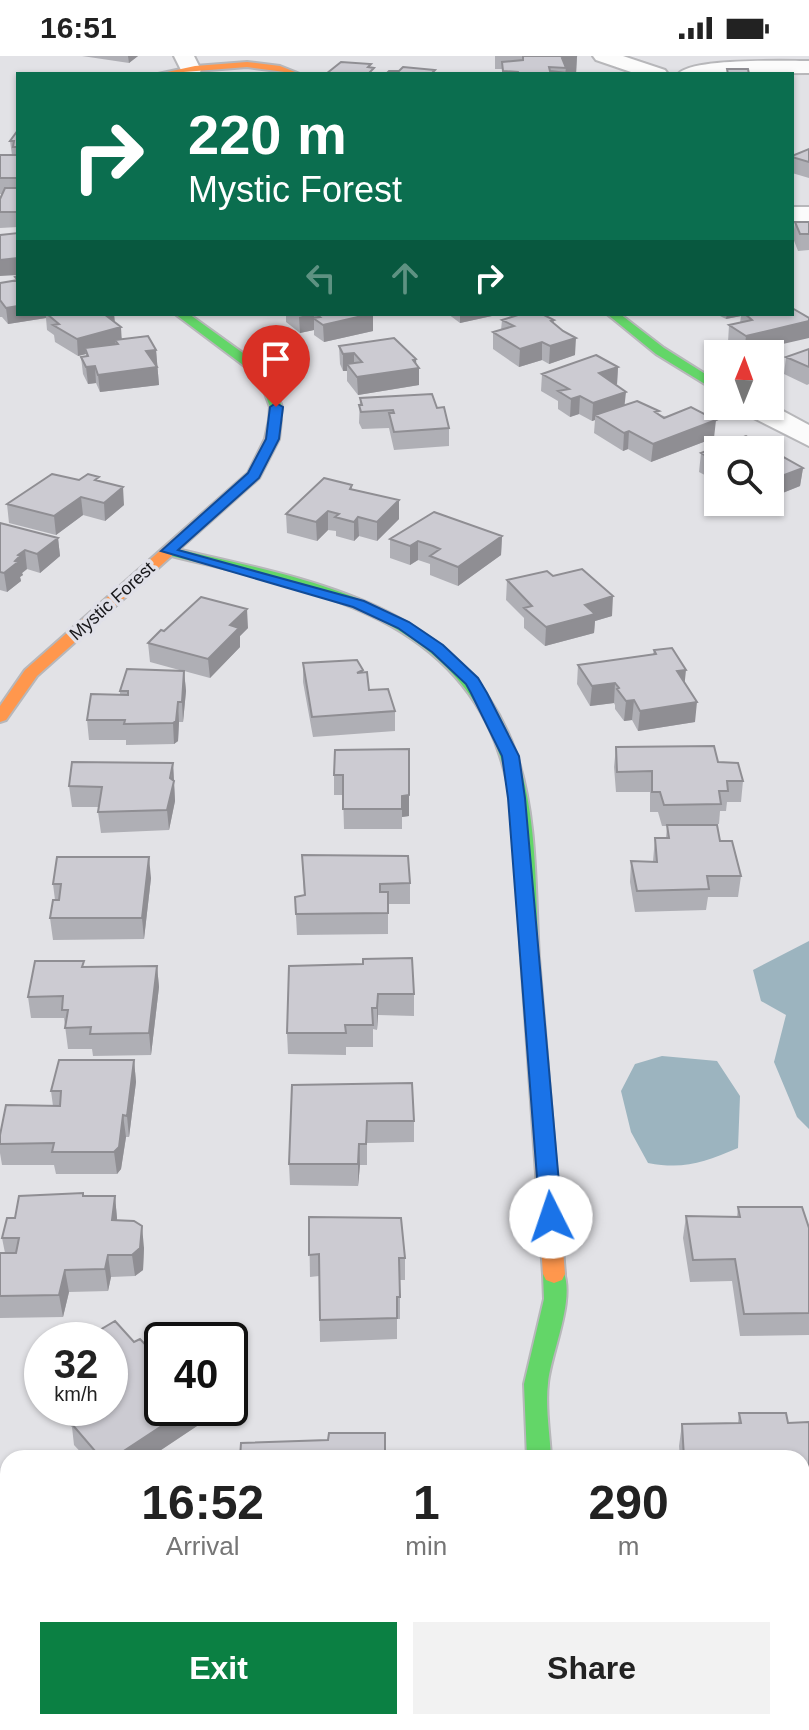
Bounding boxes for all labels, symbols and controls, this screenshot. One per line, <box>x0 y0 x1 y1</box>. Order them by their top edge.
text: 16:51 <box>40 11 117 44</box>
text: 220 m <box>188 103 347 166</box>
icon: right <box>56 104 160 208</box>
text: Mystic Forest <box>188 169 402 210</box>
icon: left <box>299 256 343 300</box>
icon: ahead <box>383 256 427 300</box>
icon: right <box>467 256 511 300</box>
pin <box>242 325 310 407</box>
icon: arrive <box>254 337 298 381</box>
north arrow <box>704 340 784 420</box>
map controls <box>704 340 784 516</box>
button: search <box>704 436 784 516</box>
street label: Mystic Forest <box>66 558 158 644</box>
position arrow <box>509 1175 593 1259</box>
speed limit sign: 40 <box>144 1322 248 1426</box>
text: 32 <box>54 1342 98 1386</box>
text: km/h <box>54 1383 98 1405</box>
text: 16:52 <box>141 1476 264 1529</box>
text: 1 <box>413 1476 440 1529</box>
text: 290 <box>589 1476 669 1529</box>
text: Arrival <box>166 1531 240 1561</box>
text: min <box>405 1531 447 1561</box>
text: m <box>618 1531 639 1561</box>
button: Exit <box>40 1622 397 1714</box>
button: Share <box>413 1622 770 1714</box>

